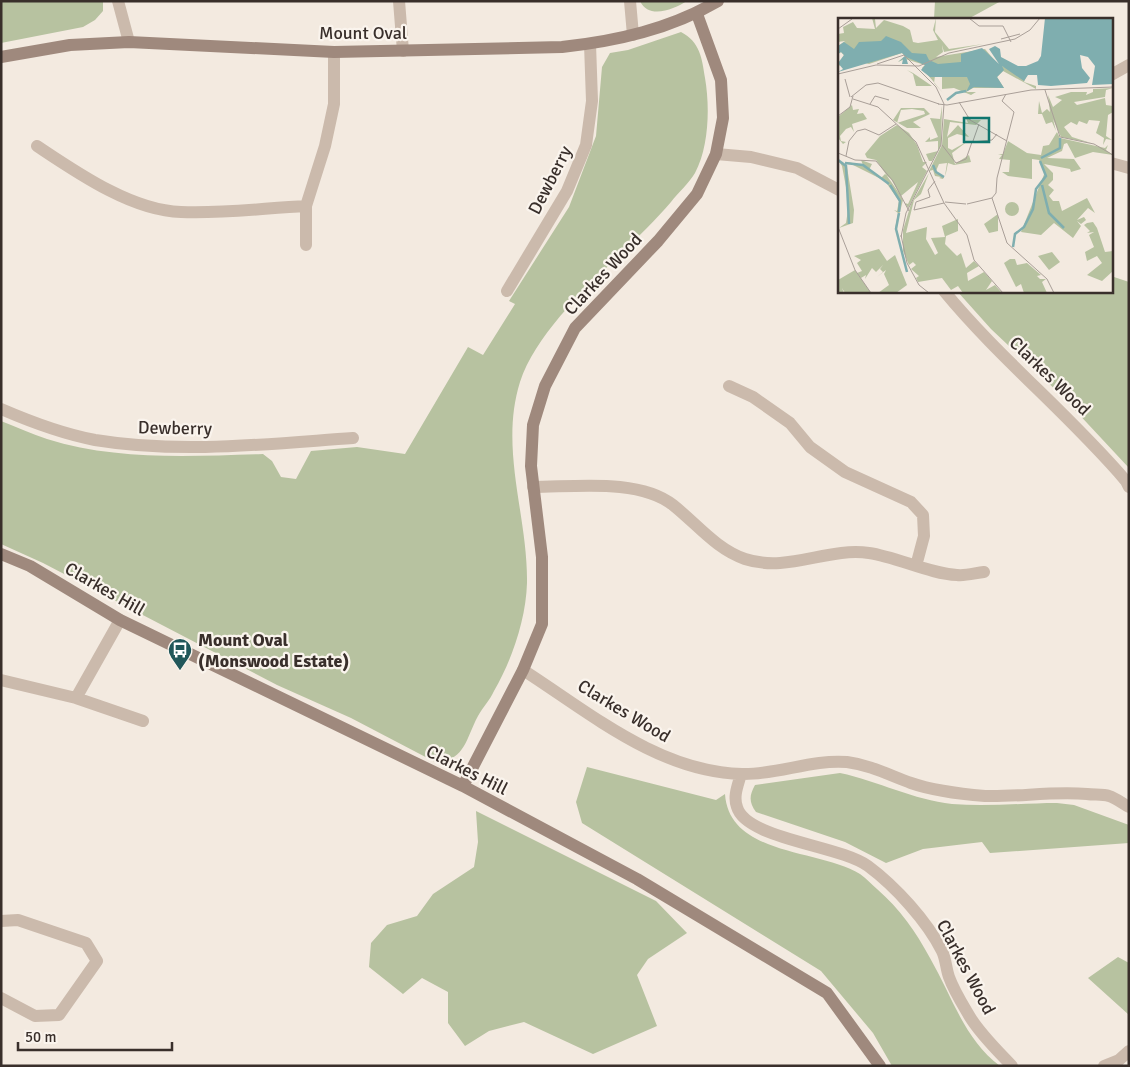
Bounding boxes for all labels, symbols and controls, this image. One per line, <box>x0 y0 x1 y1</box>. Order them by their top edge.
inset map <box>838 18 1112 292</box>
street label: Mount Oval <box>319 22 407 44</box>
street label: Dewberry <box>523 141 577 218</box>
street label: Clarkes Wood <box>559 228 647 320</box>
street label: Clarkes Wood <box>1005 332 1095 420</box>
street label: Dewberry <box>138 416 213 440</box>
street label: Clarkes Hill <box>61 557 149 621</box>
place label: Mount Oval (Monswood Estate) <box>198 629 349 672</box>
bus stop icon: Mount Oval (Monswood Estate) <box>167 637 193 671</box>
street label: Clarkes Wood <box>574 675 674 747</box>
street label: Clarkes Hill <box>422 740 512 800</box>
street label: Clarkes Wood <box>932 916 1000 1018</box>
scale bar <box>18 1020 171 1052</box>
text: 50 m <box>25 1028 56 1046</box>

